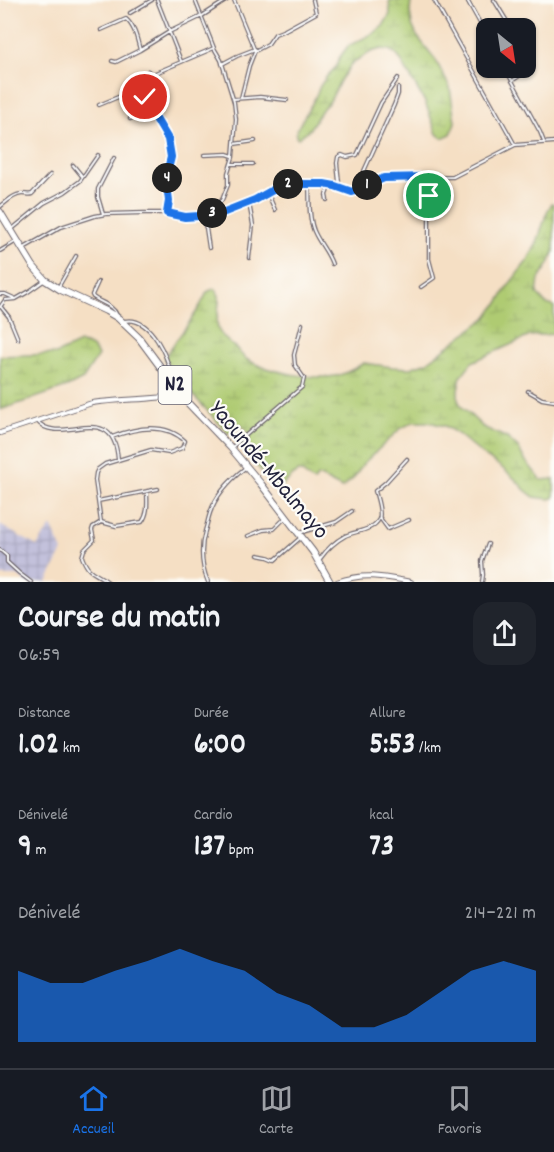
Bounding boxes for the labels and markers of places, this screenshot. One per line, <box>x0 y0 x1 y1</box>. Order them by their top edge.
pin <box>119 71 170 122</box>
pin: 4 <box>152 163 182 193</box>
pin: 2 <box>273 169 303 199</box>
pin: 1 <box>352 170 382 200</box>
pin <box>403 170 454 221</box>
pin: 3 <box>197 198 227 228</box>

